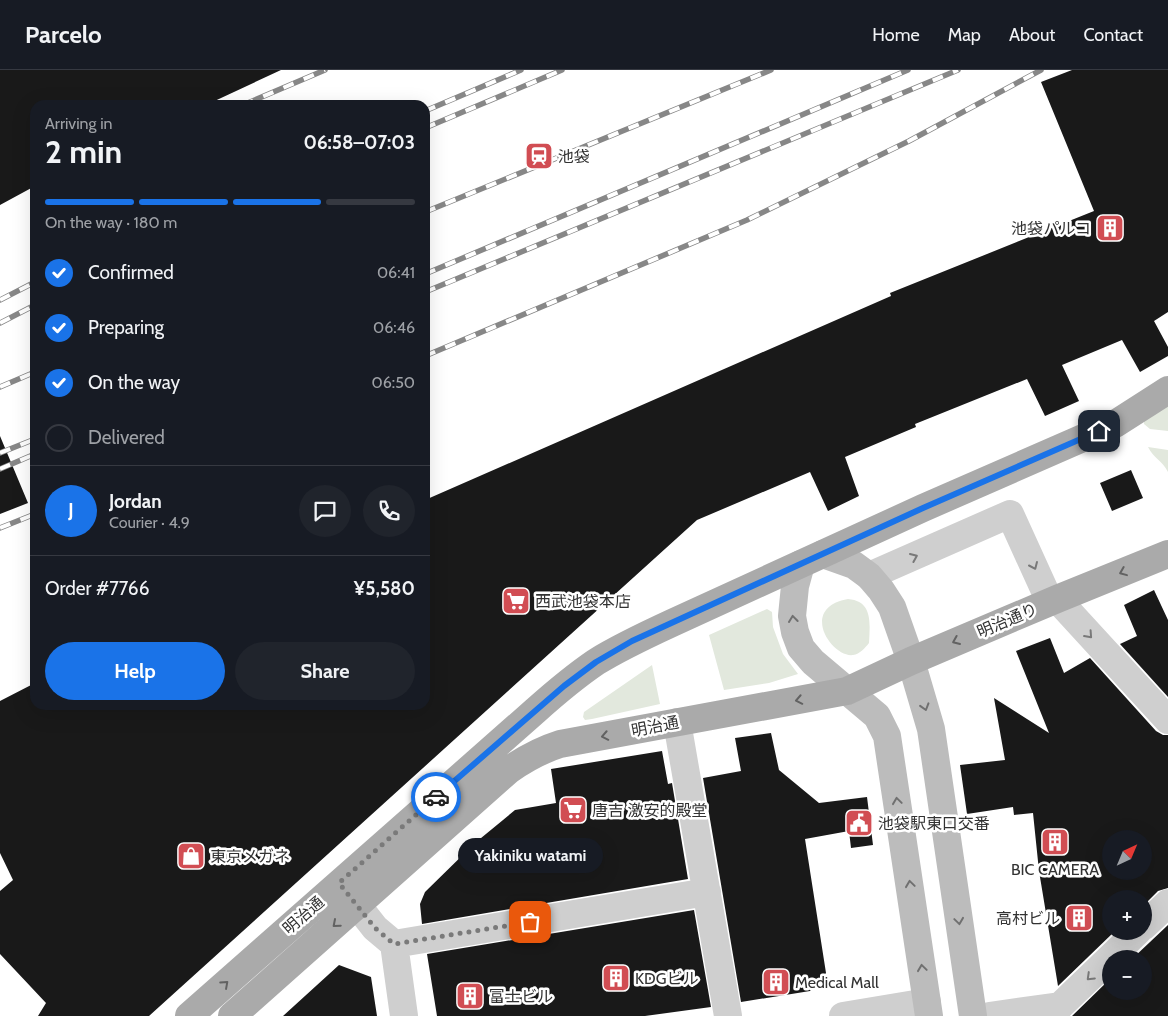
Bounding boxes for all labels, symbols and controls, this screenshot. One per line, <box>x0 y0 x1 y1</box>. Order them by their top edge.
text: Parcelo <box>25 20 102 49</box>
text: Home <box>872 24 920 46</box>
text: Map <box>948 24 981 46</box>
text: About <box>1009 24 1055 46</box>
text: Contact <box>1083 24 1143 46</box>
text: Arriving in <box>45 114 112 133</box>
text: 06:58–07:03 <box>304 131 415 154</box>
text: 2 min <box>45 132 122 171</box>
station icon: 池袋 <box>524 141 554 171</box>
place label: 池袋 <box>558 147 590 166</box>
text: On the way · 180 m <box>45 213 177 232</box>
building icon: 池袋パルコ <box>1095 213 1125 243</box>
place label: 池袋パルコ <box>1011 219 1091 238</box>
icon: check <box>45 259 73 287</box>
text: Confirmed <box>88 261 174 284</box>
text: 06:41 <box>377 263 415 282</box>
icon: check <box>45 314 73 342</box>
text: Preparing <box>88 316 164 339</box>
text: 06:46 <box>373 318 415 337</box>
icon: check <box>45 369 73 397</box>
text: On the way <box>88 371 180 394</box>
text: 06:50 <box>372 373 415 392</box>
pin <box>1078 410 1120 452</box>
icon: home <box>1085 417 1113 445</box>
text: Delivered <box>88 426 165 449</box>
button: chat <box>299 485 351 537</box>
button: phone <box>363 485 415 537</box>
text: Jordan <box>109 490 162 513</box>
text: J <box>68 499 74 522</box>
text: Courier · 4.9 <box>109 513 190 532</box>
one-way arrow <box>909 553 918 564</box>
one-way arrow <box>1027 561 1038 570</box>
one-way arrow <box>1119 566 1128 577</box>
text: Order #7766 <box>45 577 149 600</box>
text: ¥5,580 <box>354 577 415 600</box>
supermarket icon: 西武池袋本店 <box>501 586 531 616</box>
place label: 西武池袋本店 <box>535 592 631 611</box>
street label: 明治通り <box>974 599 1040 642</box>
one-way arrow <box>788 614 799 622</box>
one-way arrow <box>1083 629 1092 638</box>
one-way arrow <box>953 636 961 646</box>
button: Help <box>45 642 225 700</box>
button: Share <box>235 642 415 700</box>
one-way arrow <box>795 694 804 704</box>
one-way arrow <box>919 703 929 711</box>
street label: 明治通 <box>630 713 680 740</box>
one-way arrow <box>601 730 609 740</box>
courier <box>411 772 461 822</box>
icon: car <box>422 783 450 811</box>
supermarket icon: 唐吉 激安的殿堂 <box>558 795 588 825</box>
one-way arrow <box>893 797 903 805</box>
place label: 唐吉 激安的殿堂 <box>592 801 708 820</box>
public building icon: 池袋駅東口交番 <box>844 808 874 838</box>
place label: 池袋駅東口交番 <box>878 814 990 833</box>
building icon: BIC CAMERA <box>1040 827 1070 857</box>
north arrow <box>1102 830 1152 880</box>
map controls <box>1102 830 1152 1000</box>
callout: Yakiniku watami <box>458 837 602 872</box>
shop icon: 東京メガネ <box>176 841 206 871</box>
text: Yakiniku watami <box>475 846 586 865</box>
place label: 東京メガネ <box>210 847 290 866</box>
place label: BIC CAMERA <box>1011 860 1099 879</box>
one-way arrow <box>905 880 915 889</box>
button: + <box>1102 890 1152 940</box>
street label: 明治通 <box>279 892 328 938</box>
pin <box>509 901 551 943</box>
building icon: 高村ビル <box>1064 903 1094 933</box>
icon: bag <box>516 908 544 936</box>
place label: 高村ビル <box>996 909 1060 928</box>
one-way arrow <box>333 918 342 927</box>
one-way arrow <box>953 918 964 926</box>
button: − <box>1102 950 1152 1000</box>
building icon: KDGビル <box>601 963 631 993</box>
one-way arrow <box>917 963 928 971</box>
building icon: Medical Mall <box>761 967 791 997</box>
place label: KDGビル <box>635 969 698 988</box>
one-way arrow <box>1087 971 1096 980</box>
place label: Medical Mall <box>795 973 879 992</box>
one-way arrow <box>220 980 229 989</box>
building icon: 富士ビル <box>455 981 485 1011</box>
place label: 富士ビル <box>489 987 553 1006</box>

